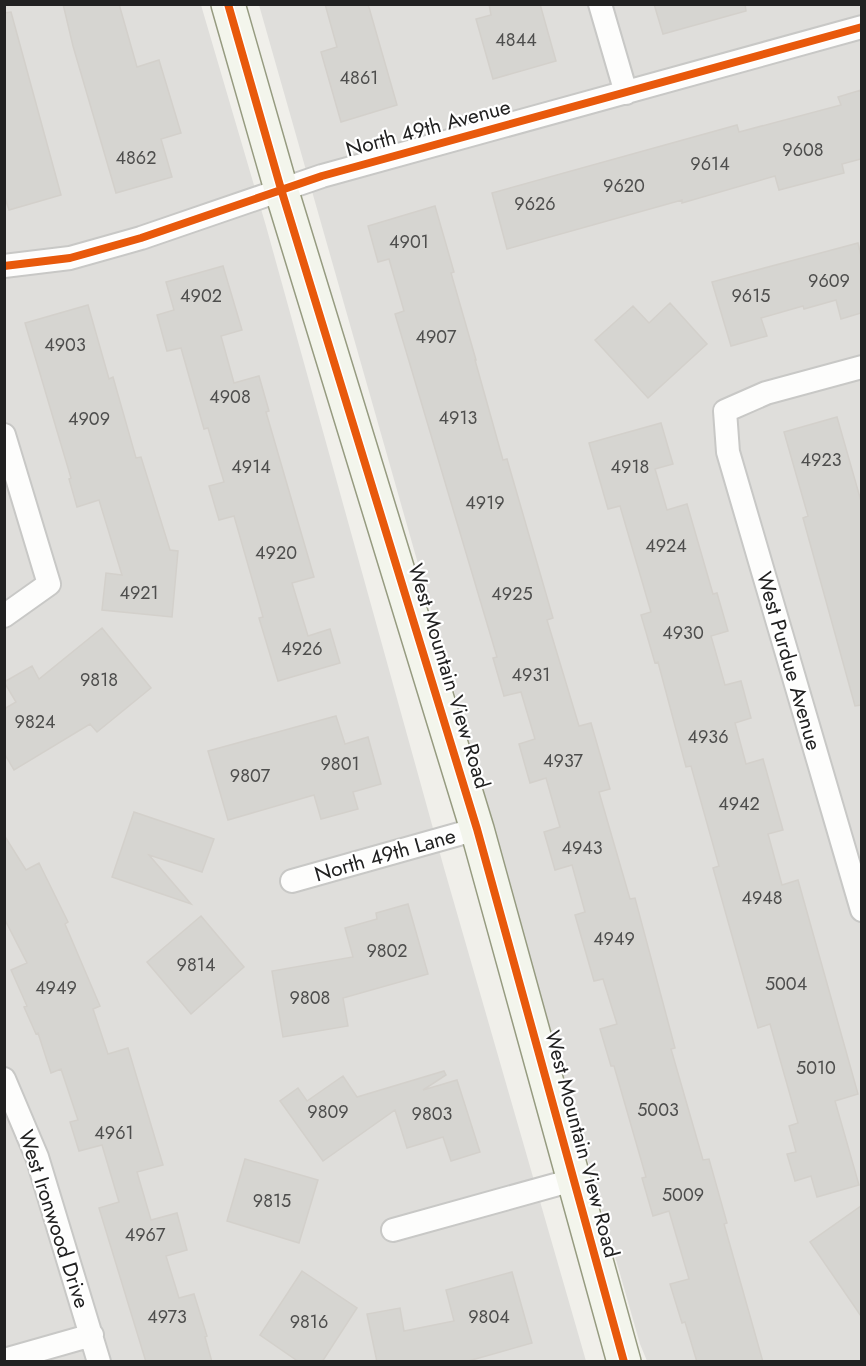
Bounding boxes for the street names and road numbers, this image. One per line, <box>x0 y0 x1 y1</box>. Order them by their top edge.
street label: North 49th Avenue <box>342 92 514 164</box>
street label: West Mountain View Road <box>400 560 498 792</box>
street label: West Purdue Avenue <box>749 568 829 754</box>
street label: North 49th Lane <box>311 820 459 889</box>
street label: West Mountain View Road <box>537 1027 627 1261</box>
street label: West Ironwood Drive <box>11 1126 97 1312</box>

